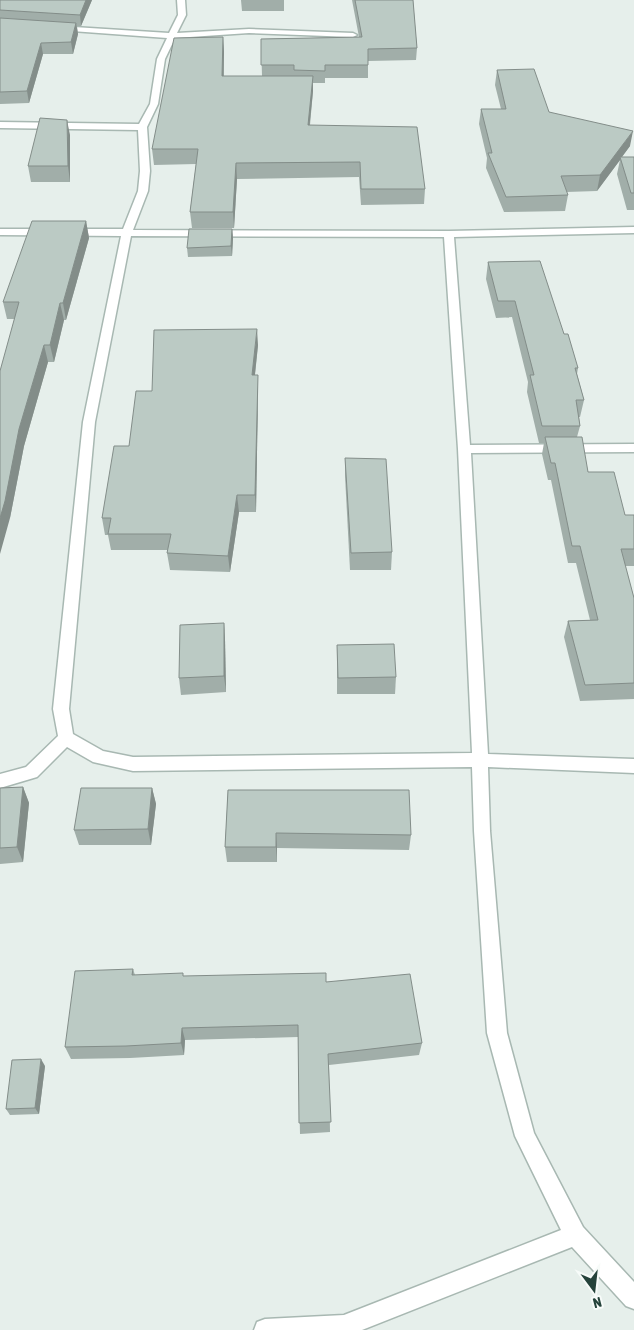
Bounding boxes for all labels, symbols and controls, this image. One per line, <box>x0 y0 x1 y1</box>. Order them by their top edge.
north arrow <box>569 1265 619 1315</box>
text: N <box>591 1294 603 1311</box>

